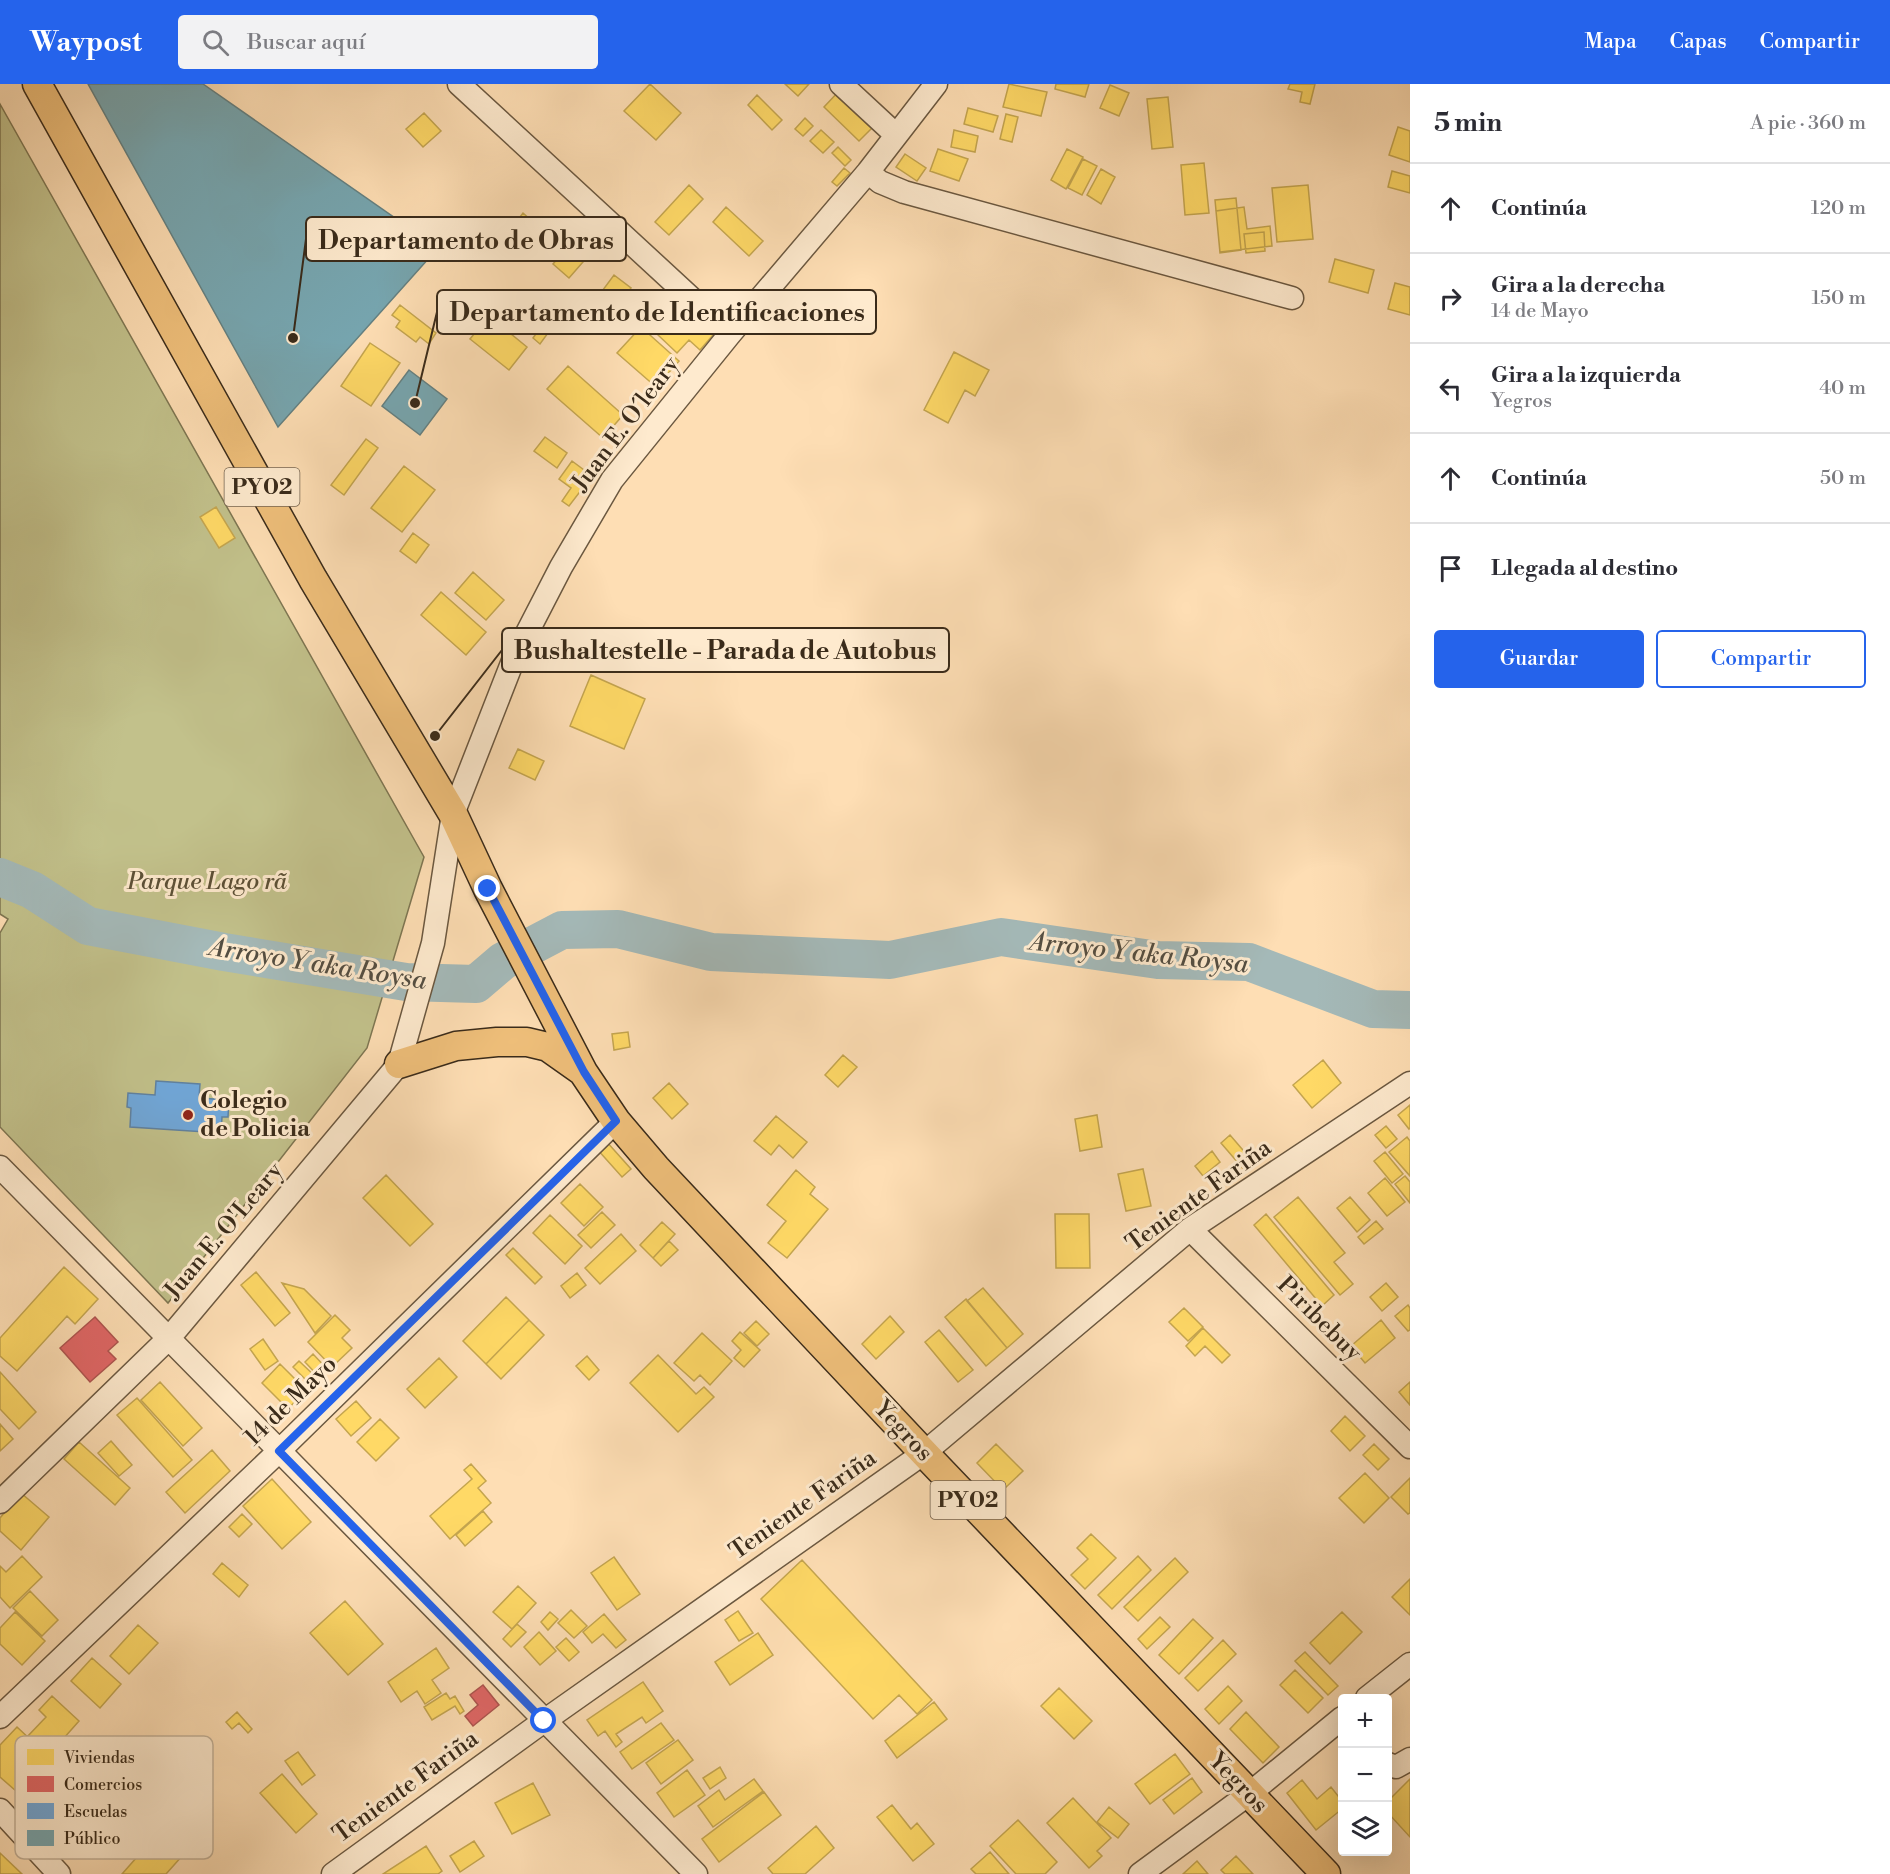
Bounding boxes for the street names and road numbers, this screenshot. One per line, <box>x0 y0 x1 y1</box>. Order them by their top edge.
street label: Juan E. O´leary <box>565 350 687 498</box>
road number: PY02 <box>224 468 300 506</box>
street label: Teniente Fariña <box>1120 1133 1278 1259</box>
street label: Juan E. O'Leary <box>157 1156 290 1306</box>
street label: Piribebuy <box>1270 1270 1368 1368</box>
street label: 14 de Mayo <box>238 1350 344 1452</box>
street label: Yegros <box>866 1393 939 1468</box>
street label: Teniente Fariña <box>724 1443 883 1567</box>
road number: PY02 <box>930 1481 1006 1519</box>
street label: Teniente Fariña <box>327 1724 485 1850</box>
street label: Yegros <box>1200 1745 1274 1820</box>

